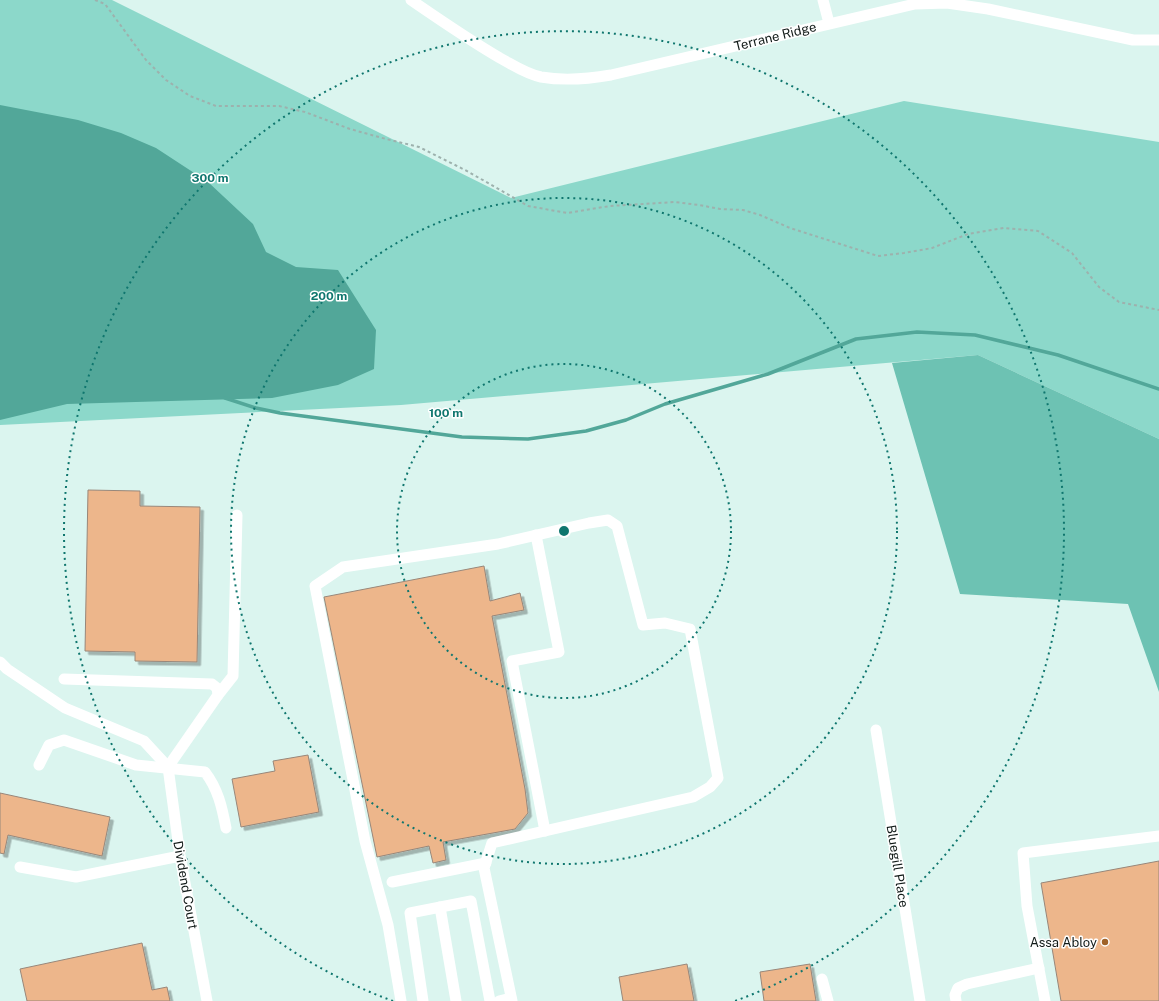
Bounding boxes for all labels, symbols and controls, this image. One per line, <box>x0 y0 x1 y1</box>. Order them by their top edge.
street label: Terrane Ridge <box>732 19 818 54</box>
text: 300 m <box>192 171 229 185</box>
text: 200 m <box>311 289 347 303</box>
text: 100 m <box>429 406 463 420</box>
centre of rings <box>557 524 571 538</box>
street label: Bluegill Place <box>884 824 911 908</box>
street label: Dividend Court <box>170 840 201 930</box>
place label: Assa Abloy <box>1030 935 1097 950</box>
marker: Assa Abloy <box>1100 937 1110 947</box>

